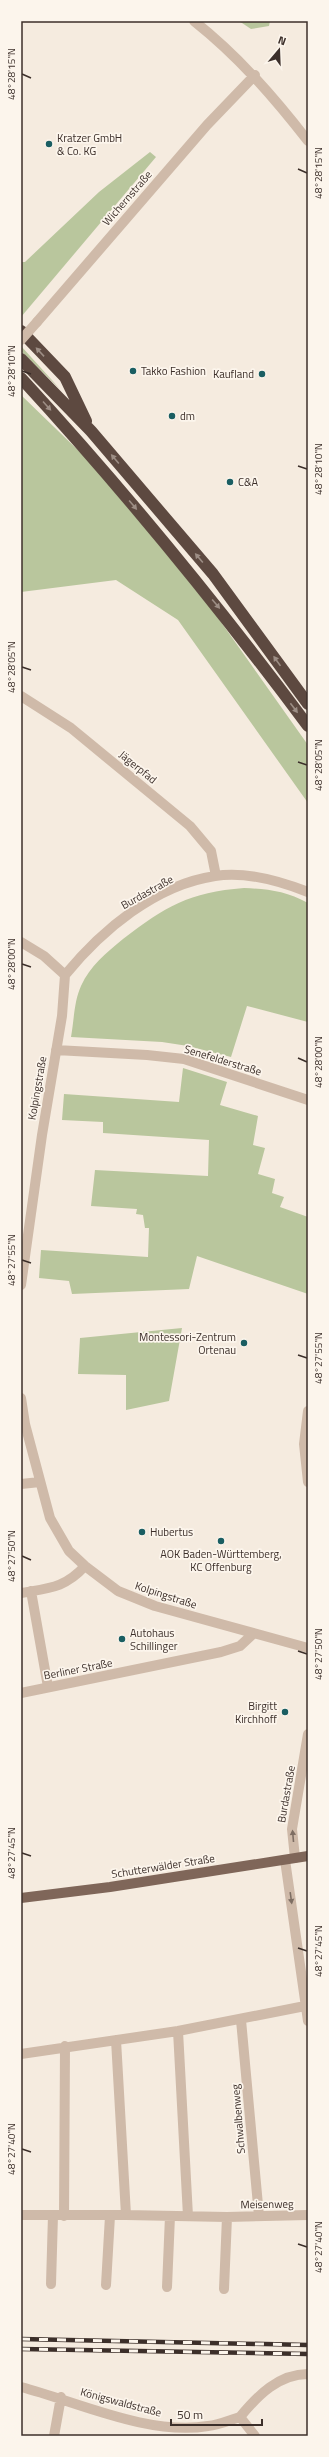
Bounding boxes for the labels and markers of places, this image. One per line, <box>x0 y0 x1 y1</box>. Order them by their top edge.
place label: Kratzer GmbH & Co. KG <box>57 130 122 159</box>
marker: Kratzer GmbH & Co. KG <box>44 139 54 149</box>
place label: Takko Fashion <box>141 363 206 379</box>
marker: Takko Fashion <box>128 366 138 376</box>
place label: Kaufland <box>213 366 254 382</box>
marker: Kaufland <box>257 369 267 379</box>
place label: dm <box>180 408 195 424</box>
marker: dm <box>167 411 177 421</box>
place label: C&A <box>238 474 259 490</box>
marker: C&A <box>225 477 235 487</box>
place label: Montessori-Zentrum Ortenau <box>139 1329 236 1358</box>
marker: Montessori-Zentrum Ortenau <box>239 1338 249 1348</box>
place label: Hubertus <box>150 1524 193 1540</box>
marker: Hubertus <box>137 1527 147 1537</box>
marker: AOK Baden-Württemberg, KC Offenburg <box>216 1536 226 1546</box>
place label: AOK Baden-Württemberg, KC Offenburg <box>160 1546 282 1575</box>
place label: Autohaus Schillinger <box>130 1625 178 1654</box>
marker: Autohaus Schillinger <box>117 1634 127 1644</box>
place label: Birgitt Kirchhoff <box>235 1698 277 1727</box>
marker: Birgitt Kirchhoff <box>280 1707 290 1717</box>

